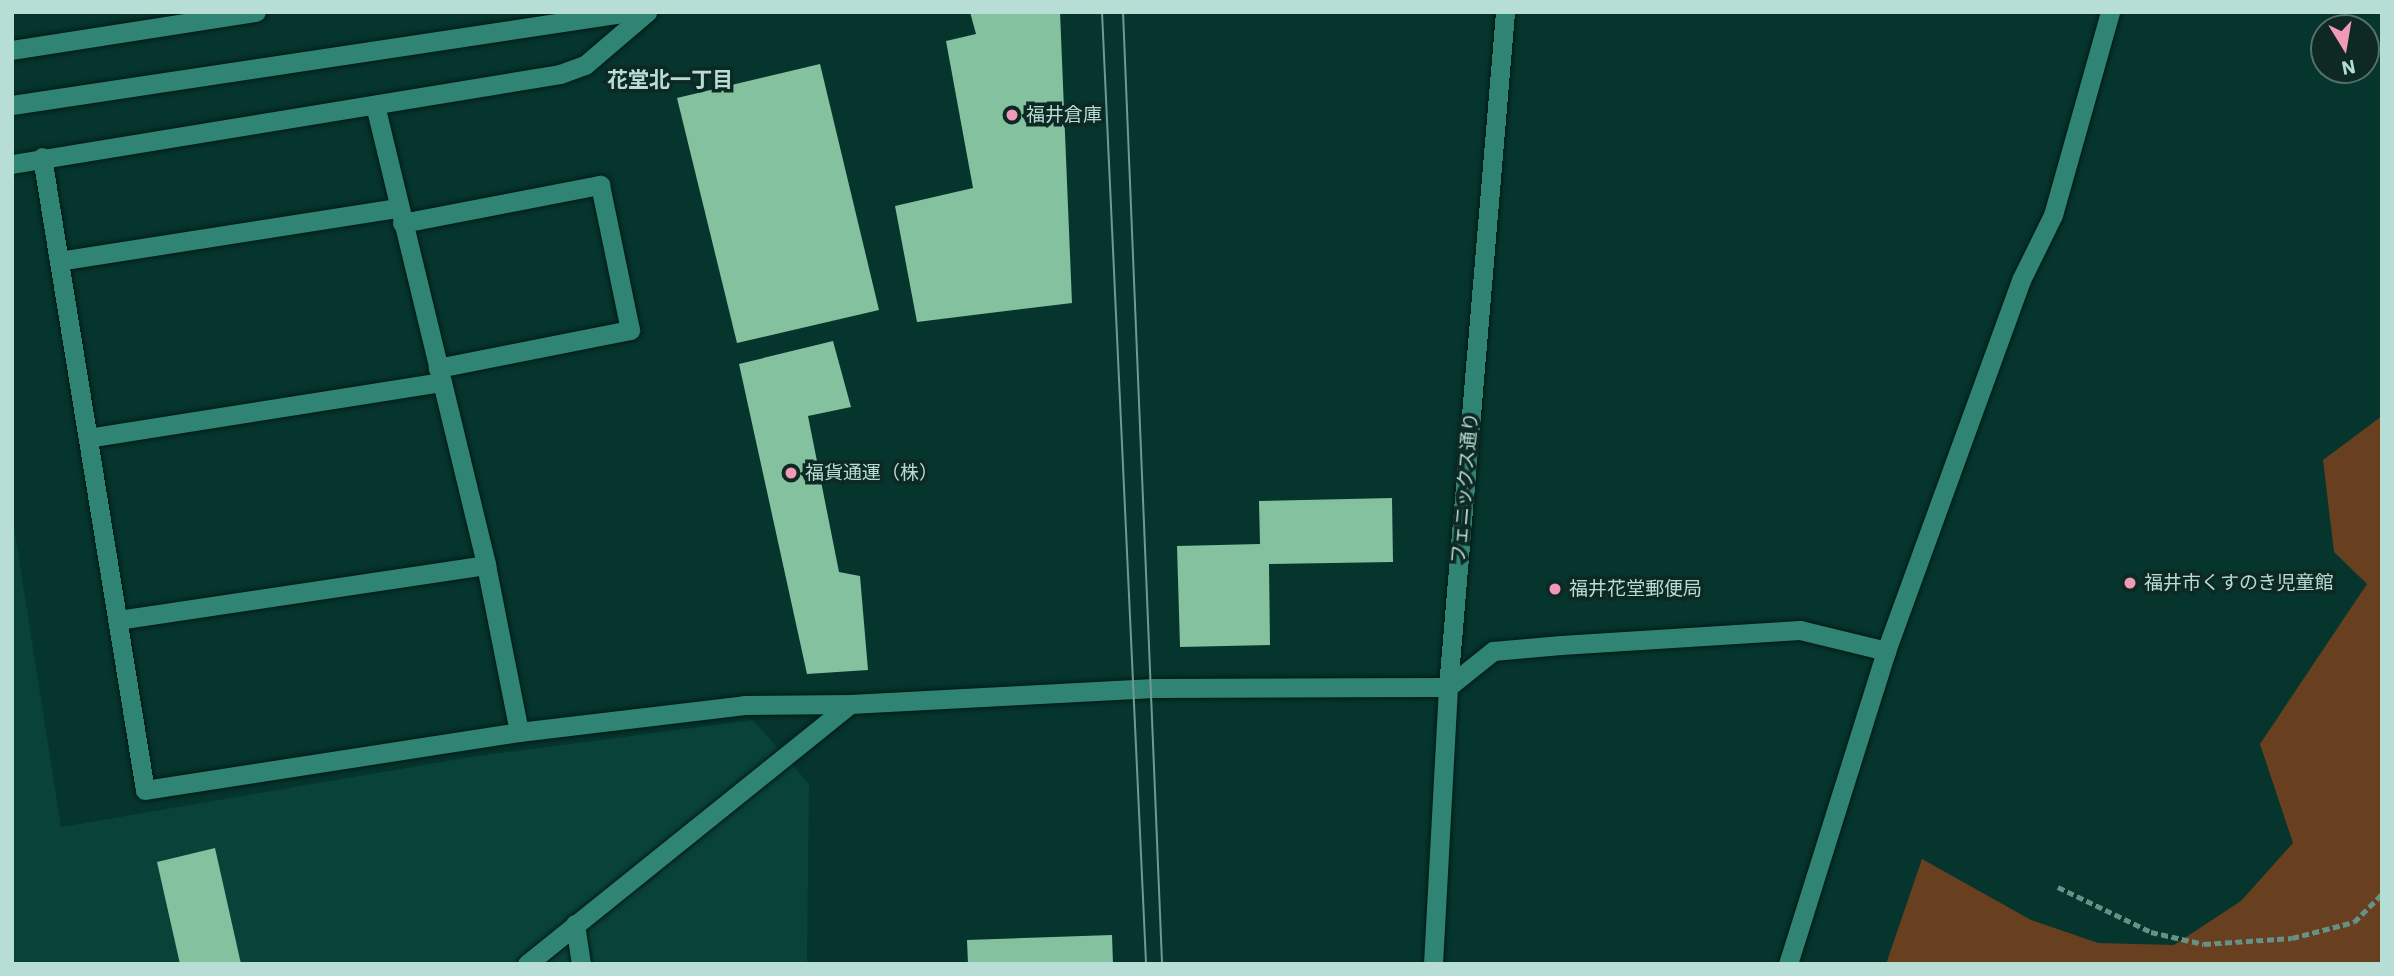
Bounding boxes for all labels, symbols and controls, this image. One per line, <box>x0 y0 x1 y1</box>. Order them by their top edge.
north arrow <box>2310 14 2380 84</box>
text: N <box>2340 55 2358 81</box>
district label: 花堂北一丁目 <box>607 66 733 92</box>
place label: 福井倉庫 <box>1026 104 1102 126</box>
marker: 福井倉庫 <box>1004 107 1020 123</box>
street label: フェニックス通り <box>1447 411 1483 565</box>
place label: 福貨通運（株） <box>805 462 938 484</box>
marker: 福貨通運（株） <box>783 465 799 481</box>
place label: 福井市くすのき児童館 <box>2144 572 2334 594</box>
marker: 福井市くすのき児童館 <box>2122 575 2138 591</box>
place label: 福井花堂郵便局 <box>1569 578 1702 600</box>
marker: 福井花堂郵便局 <box>1547 581 1563 597</box>

